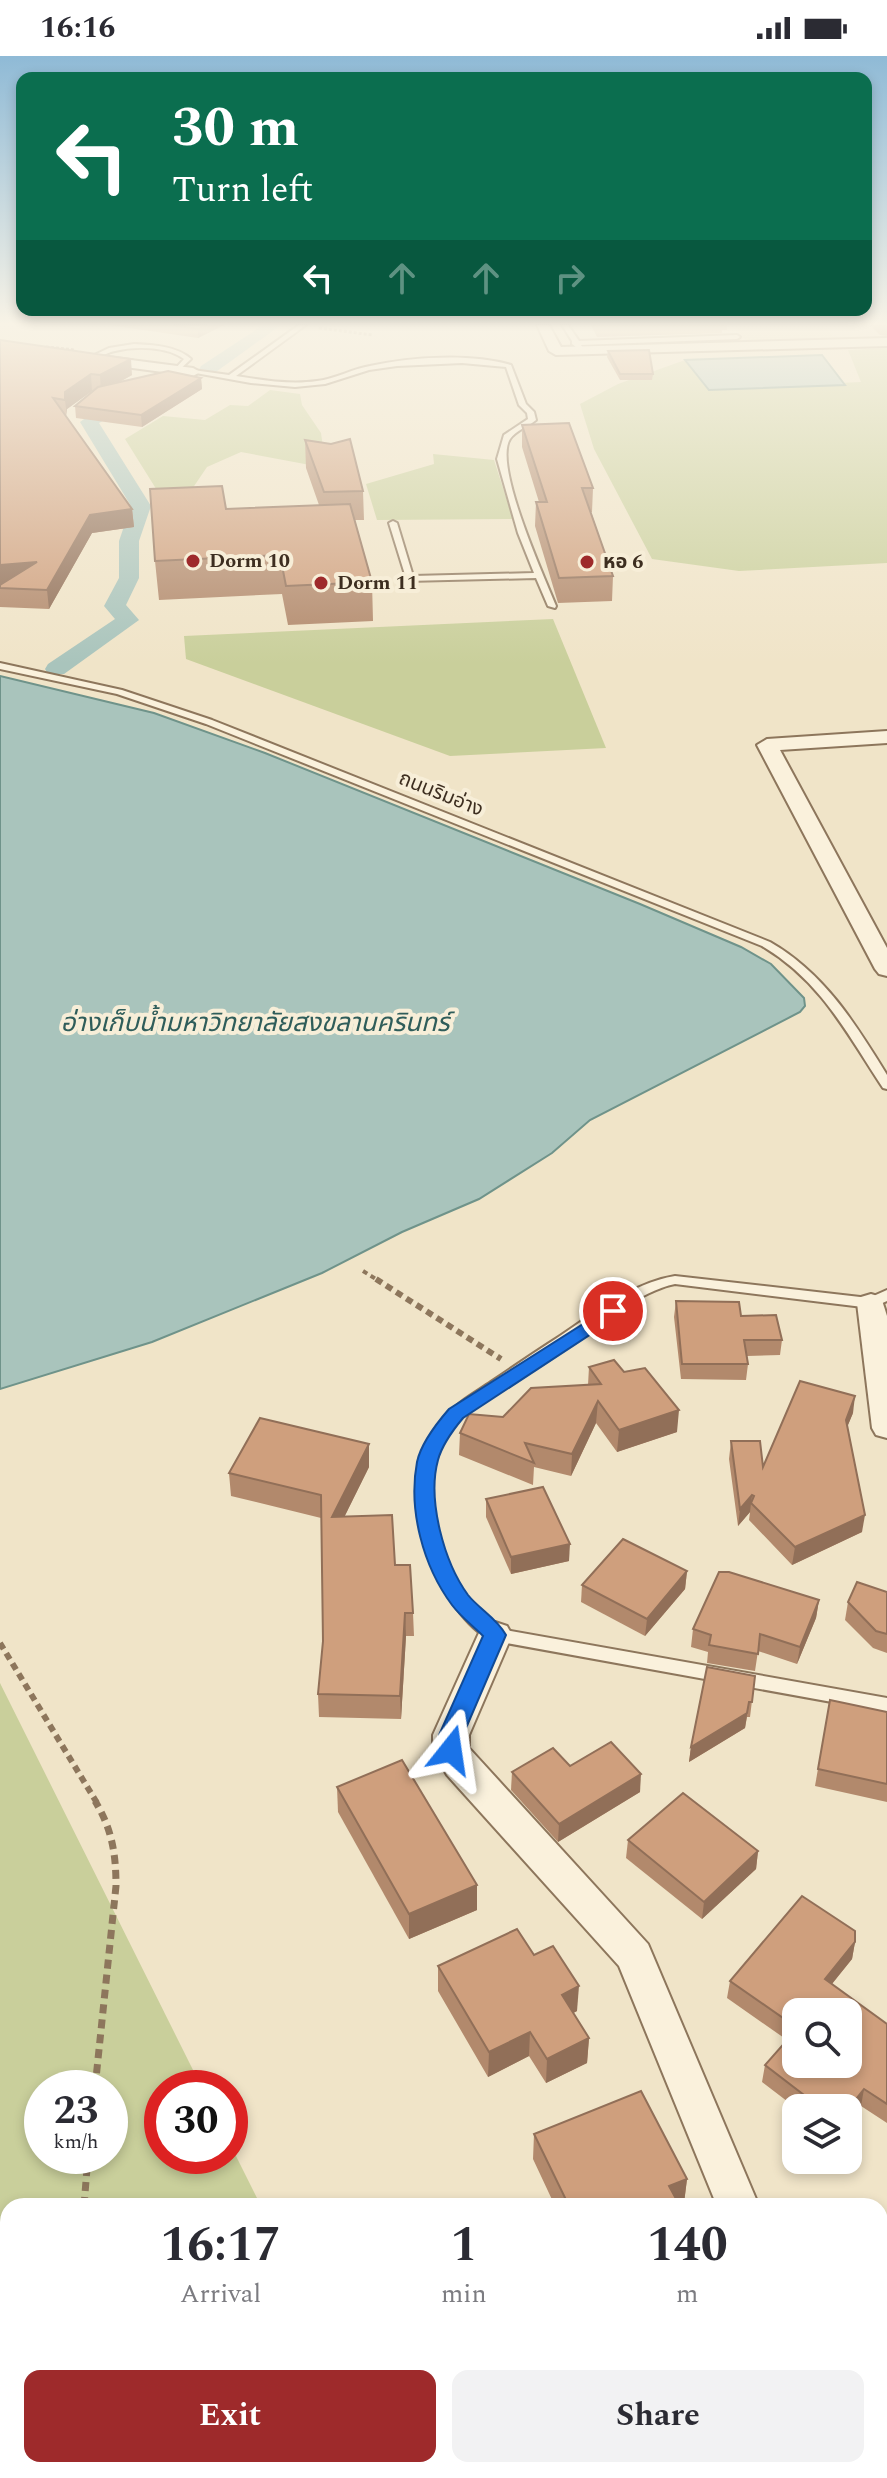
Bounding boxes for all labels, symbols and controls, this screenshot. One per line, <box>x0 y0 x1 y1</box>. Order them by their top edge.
text: 16:16 <box>40 5 115 51</box>
text: 30 m <box>172 86 299 171</box>
icon: left <box>40 104 144 208</box>
text: Turn left <box>172 163 313 218</box>
icon: left <box>296 256 340 300</box>
icon: ahead <box>380 256 424 300</box>
icon: ahead <box>464 256 508 300</box>
icon: right <box>548 256 592 300</box>
place label: Dorm 10 <box>209 546 290 576</box>
place label: หอ 6 <box>603 547 644 577</box>
marker: Dorm 10 <box>184 552 202 570</box>
marker: หอ 6 <box>578 553 596 571</box>
place label: Dorm 11 <box>337 568 418 598</box>
marker: Dorm 11 <box>312 574 330 592</box>
street label: ถนนริมอ่าง <box>394 763 488 825</box>
water label: อ่างเก็บน้ำมหาวิทยาลัยสงขลานครินทร์ <box>60 1003 456 1043</box>
pin <box>579 1277 647 1345</box>
icon: arrive <box>591 1289 635 1333</box>
position arrow <box>409 1708 493 1792</box>
map controls <box>782 1998 862 2174</box>
button: search <box>782 1998 862 2078</box>
speed limit sign: 30 <box>144 2070 248 2174</box>
text: 23 <box>54 2081 98 2142</box>
button: layers <box>782 2094 862 2174</box>
text: km/h <box>54 2127 99 2157</box>
text: 16:17 <box>160 2209 281 2282</box>
text: 1 <box>450 2209 477 2282</box>
text: 140 <box>647 2209 728 2282</box>
text: Arrival <box>180 2274 261 2314</box>
text: min <box>441 2274 487 2314</box>
text: m <box>676 2274 698 2314</box>
button: Exit <box>24 2370 436 2462</box>
button: Share <box>452 2370 864 2462</box>

